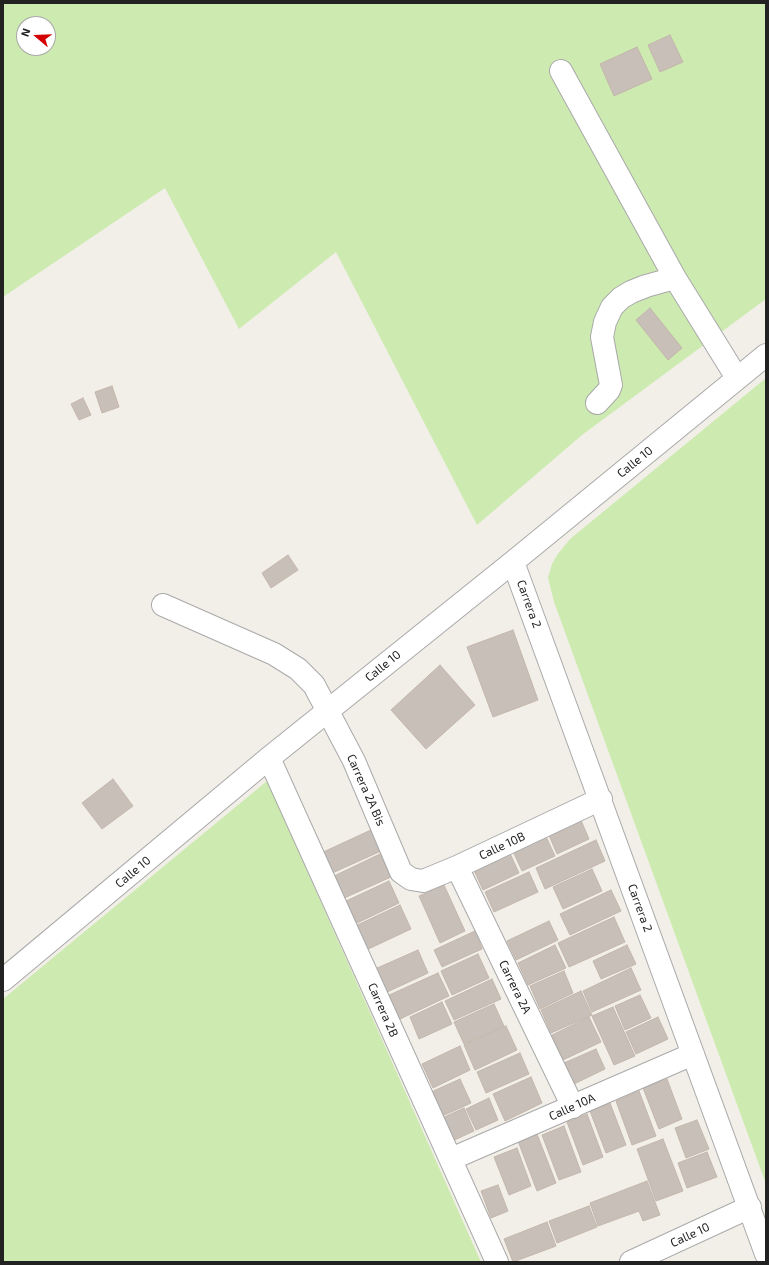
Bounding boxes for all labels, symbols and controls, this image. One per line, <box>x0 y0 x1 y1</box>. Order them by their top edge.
north arrow <box>16 16 56 56</box>
text: N <box>18 26 33 38</box>
street label: Calle 10 <box>614 443 656 481</box>
street label: Carrera 2 <box>514 578 544 630</box>
street label: Calle 10 <box>362 647 404 685</box>
street label: Carrera 2A Bis <box>344 752 388 828</box>
street label: Calle 10B <box>477 829 527 863</box>
street label: Calle 10 <box>112 853 154 891</box>
street label: Carrera 2 <box>625 882 655 934</box>
street label: Carrera 2A <box>496 958 534 1016</box>
street label: Carrera 2B <box>365 981 401 1039</box>
street label: Calle 10A <box>547 1090 597 1124</box>
street label: Calle 10 <box>668 1220 712 1250</box>

